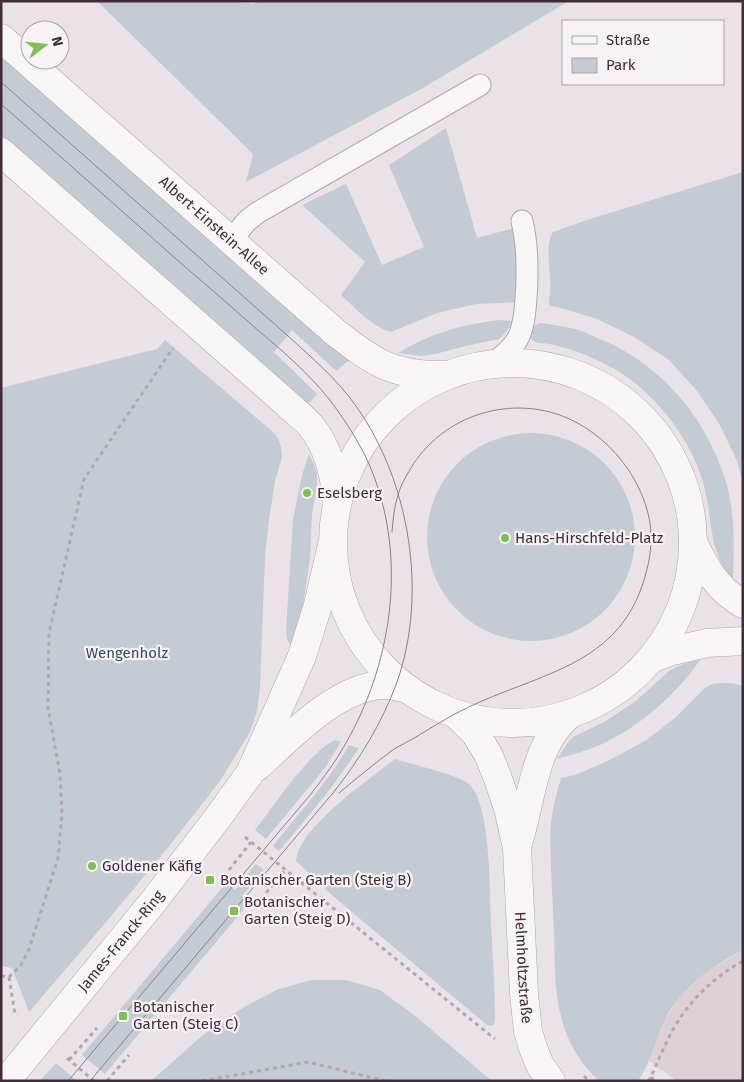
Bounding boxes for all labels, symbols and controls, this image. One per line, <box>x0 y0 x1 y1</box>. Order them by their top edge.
north arrow <box>20 20 70 70</box>
legend <box>562 20 724 85</box>
text: Straße <box>606 31 650 49</box>
text: N <box>48 35 66 48</box>
text: Park <box>606 56 636 74</box>
street label: Albert-Einstein-Allee <box>155 172 273 279</box>
place label: Eselsberg <box>317 484 382 502</box>
marker: Eselsberg <box>301 487 313 499</box>
place label: Hans-Hirschfeld-Platz <box>515 529 664 547</box>
marker: Hans-Hirschfeld-Platz <box>499 532 511 544</box>
park label: Wengenholz <box>86 644 169 662</box>
place label: Goldener Käfig <box>102 857 202 875</box>
marker: Goldener Käfig <box>86 860 98 872</box>
place label: Botanischer Garten (Steig B) <box>220 871 411 889</box>
marker: Botanischer Garten (Steig B) <box>204 874 216 886</box>
street label: James-Franck-Ring <box>74 887 168 996</box>
place label: Botanischer Garten (Steig D) <box>244 893 351 928</box>
marker: Botanischer Garten (Steig D) <box>228 905 240 917</box>
street label: Helmholtzstraße <box>511 911 536 1025</box>
place label: Botanischer Garten (Steig C) <box>133 998 238 1033</box>
marker: Botanischer Garten (Steig C) <box>117 1010 129 1022</box>

